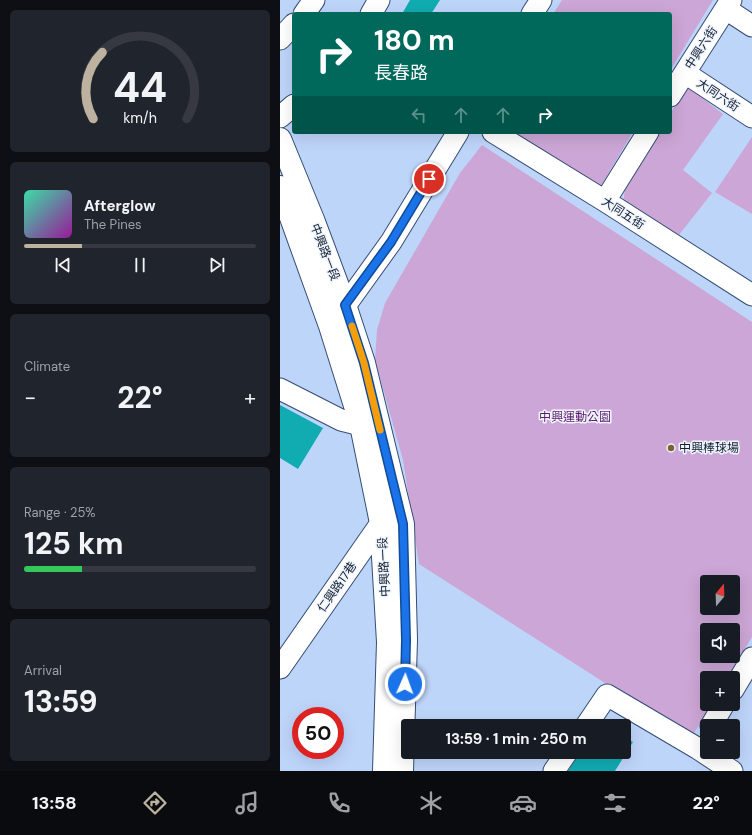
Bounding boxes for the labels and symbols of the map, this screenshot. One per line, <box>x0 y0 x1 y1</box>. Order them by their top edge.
street label: 中興六街 <box>681 24 721 72</box>
street label: 大同六街 <box>694 75 742 115</box>
pin <box>412 162 446 196</box>
street label: 大同五街 <box>599 193 647 233</box>
street label: 中興路一段 <box>307 221 343 283</box>
park label: 中興運動公園 <box>539 409 611 425</box>
place label: 中興棒球場 <box>679 440 739 456</box>
marker: 中興棒球場 <box>666 443 676 453</box>
street label: 中興路一段 <box>374 537 394 597</box>
street label: 仁興路17巷 <box>314 559 360 615</box>
north arrow <box>700 575 740 615</box>
position arrow <box>384 663 426 705</box>
speed limit sign: 50 <box>292 707 344 759</box>

